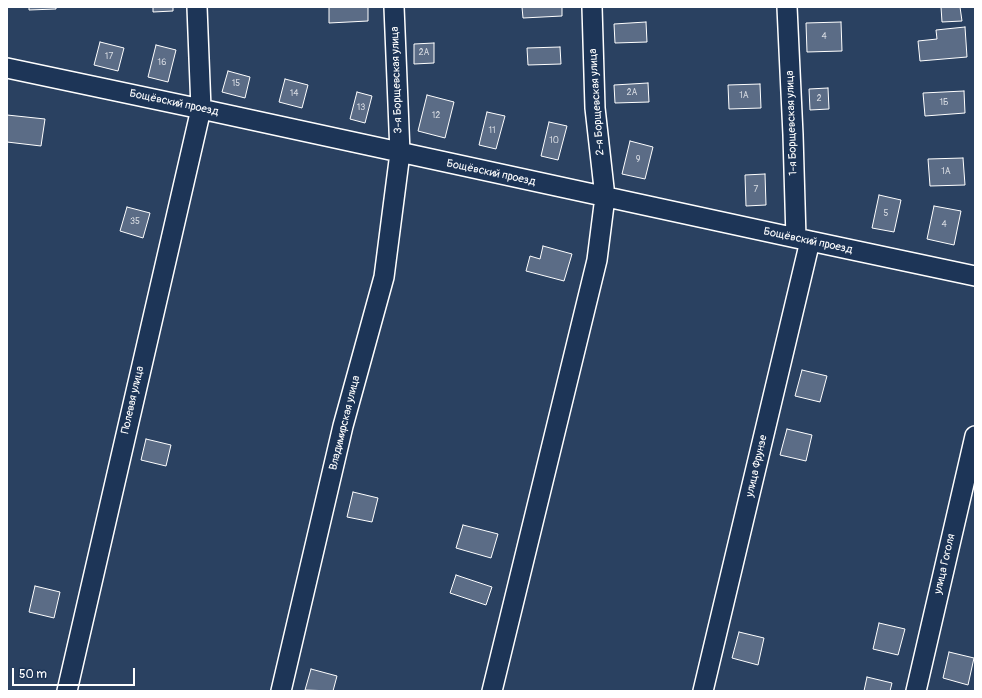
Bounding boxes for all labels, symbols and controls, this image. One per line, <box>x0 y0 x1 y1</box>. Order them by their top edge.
street label: 3-я Борщевская улица <box>389 26 405 134</box>
house number: 4 <box>821 32 827 42</box>
house number: 2А <box>419 48 429 58</box>
street label: 2-я Борщевская улица <box>587 48 607 156</box>
house number: 17 <box>105 52 113 62</box>
house number: 16 <box>158 58 166 68</box>
street label: 1-я Борщевская улица <box>784 70 800 176</box>
house number: 15 <box>232 79 240 89</box>
street label: Бощёвский проезд <box>128 87 220 119</box>
house number: 2А <box>627 88 637 98</box>
house number: 14 <box>290 89 298 99</box>
house number: 1А <box>739 91 749 101</box>
house number: 2 <box>816 94 822 104</box>
house number: 1Б <box>940 98 948 108</box>
house number: 13 <box>357 103 365 113</box>
house number: 12 <box>432 111 440 121</box>
house number: 11 <box>488 126 496 136</box>
house number: 10 <box>549 136 559 146</box>
house number: 9 <box>636 155 640 165</box>
street label: Бощёвский проезд <box>445 157 537 189</box>
house number: 1А <box>941 167 951 177</box>
house number: 7 <box>754 185 758 195</box>
house number: 5 <box>884 209 888 219</box>
house number: 35 <box>130 217 140 227</box>
house number: 4 <box>941 220 947 230</box>
street label: Бощёвский проезд <box>762 225 854 257</box>
street label: Полевая улица <box>119 365 147 435</box>
street label: Владимирская улица <box>327 374 363 472</box>
street label: улица Фрунзе <box>743 434 771 498</box>
street label: улица Гоголя <box>932 533 958 595</box>
scale bar <box>14 660 137 686</box>
text: 50 m <box>19 667 47 682</box>

